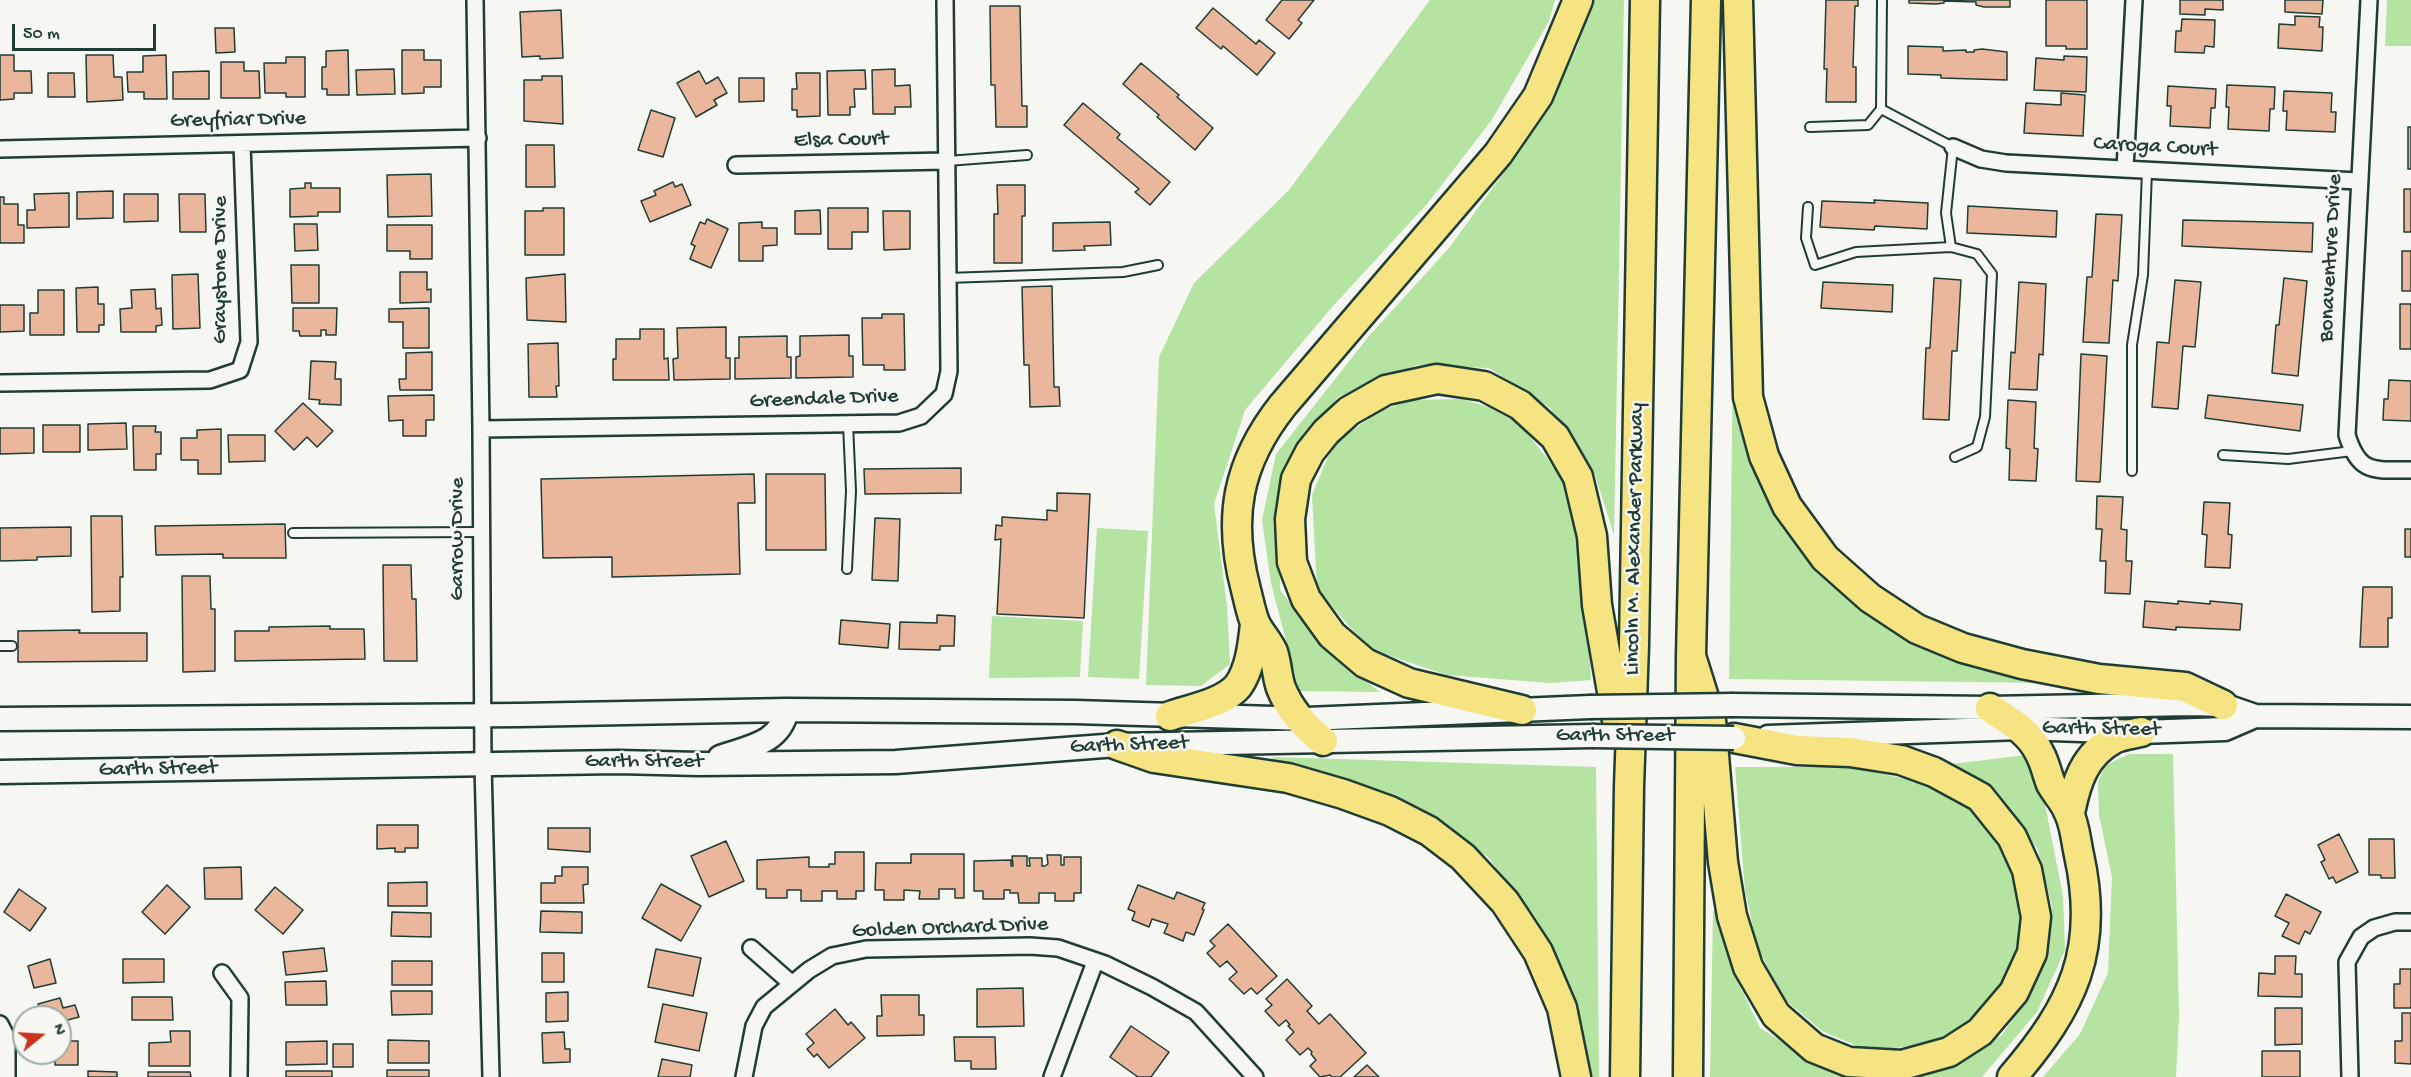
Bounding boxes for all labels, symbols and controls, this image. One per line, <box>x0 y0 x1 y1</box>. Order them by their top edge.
scale bar <box>15 12 159 50</box>
text: 50 m <box>23 24 60 45</box>
street label: Greyfriar Drive <box>170 107 306 135</box>
street label: Elsa Court <box>794 127 888 155</box>
street label: Caroga Court <box>2093 132 2217 164</box>
street label: Bonaventure Drive <box>2314 173 2350 343</box>
street label: Graystone Drive <box>209 196 235 344</box>
street label: Greendale Drive <box>749 384 899 416</box>
street label: Lincoln M. Alexander Parkway <box>1620 402 1652 676</box>
street label: Garrow Drive <box>446 477 472 601</box>
street label: Garth Street <box>2042 716 2160 744</box>
street label: Garth Street <box>1556 724 1674 750</box>
street label: Garth Street <box>1069 731 1189 761</box>
street label: Garth Street <box>585 750 703 776</box>
street label: Garth Street <box>99 756 217 784</box>
street label: Golden Orchard Drive <box>851 912 1049 946</box>
north arrow <box>12 1005 72 1065</box>
text: N <box>47 1022 68 1038</box>

